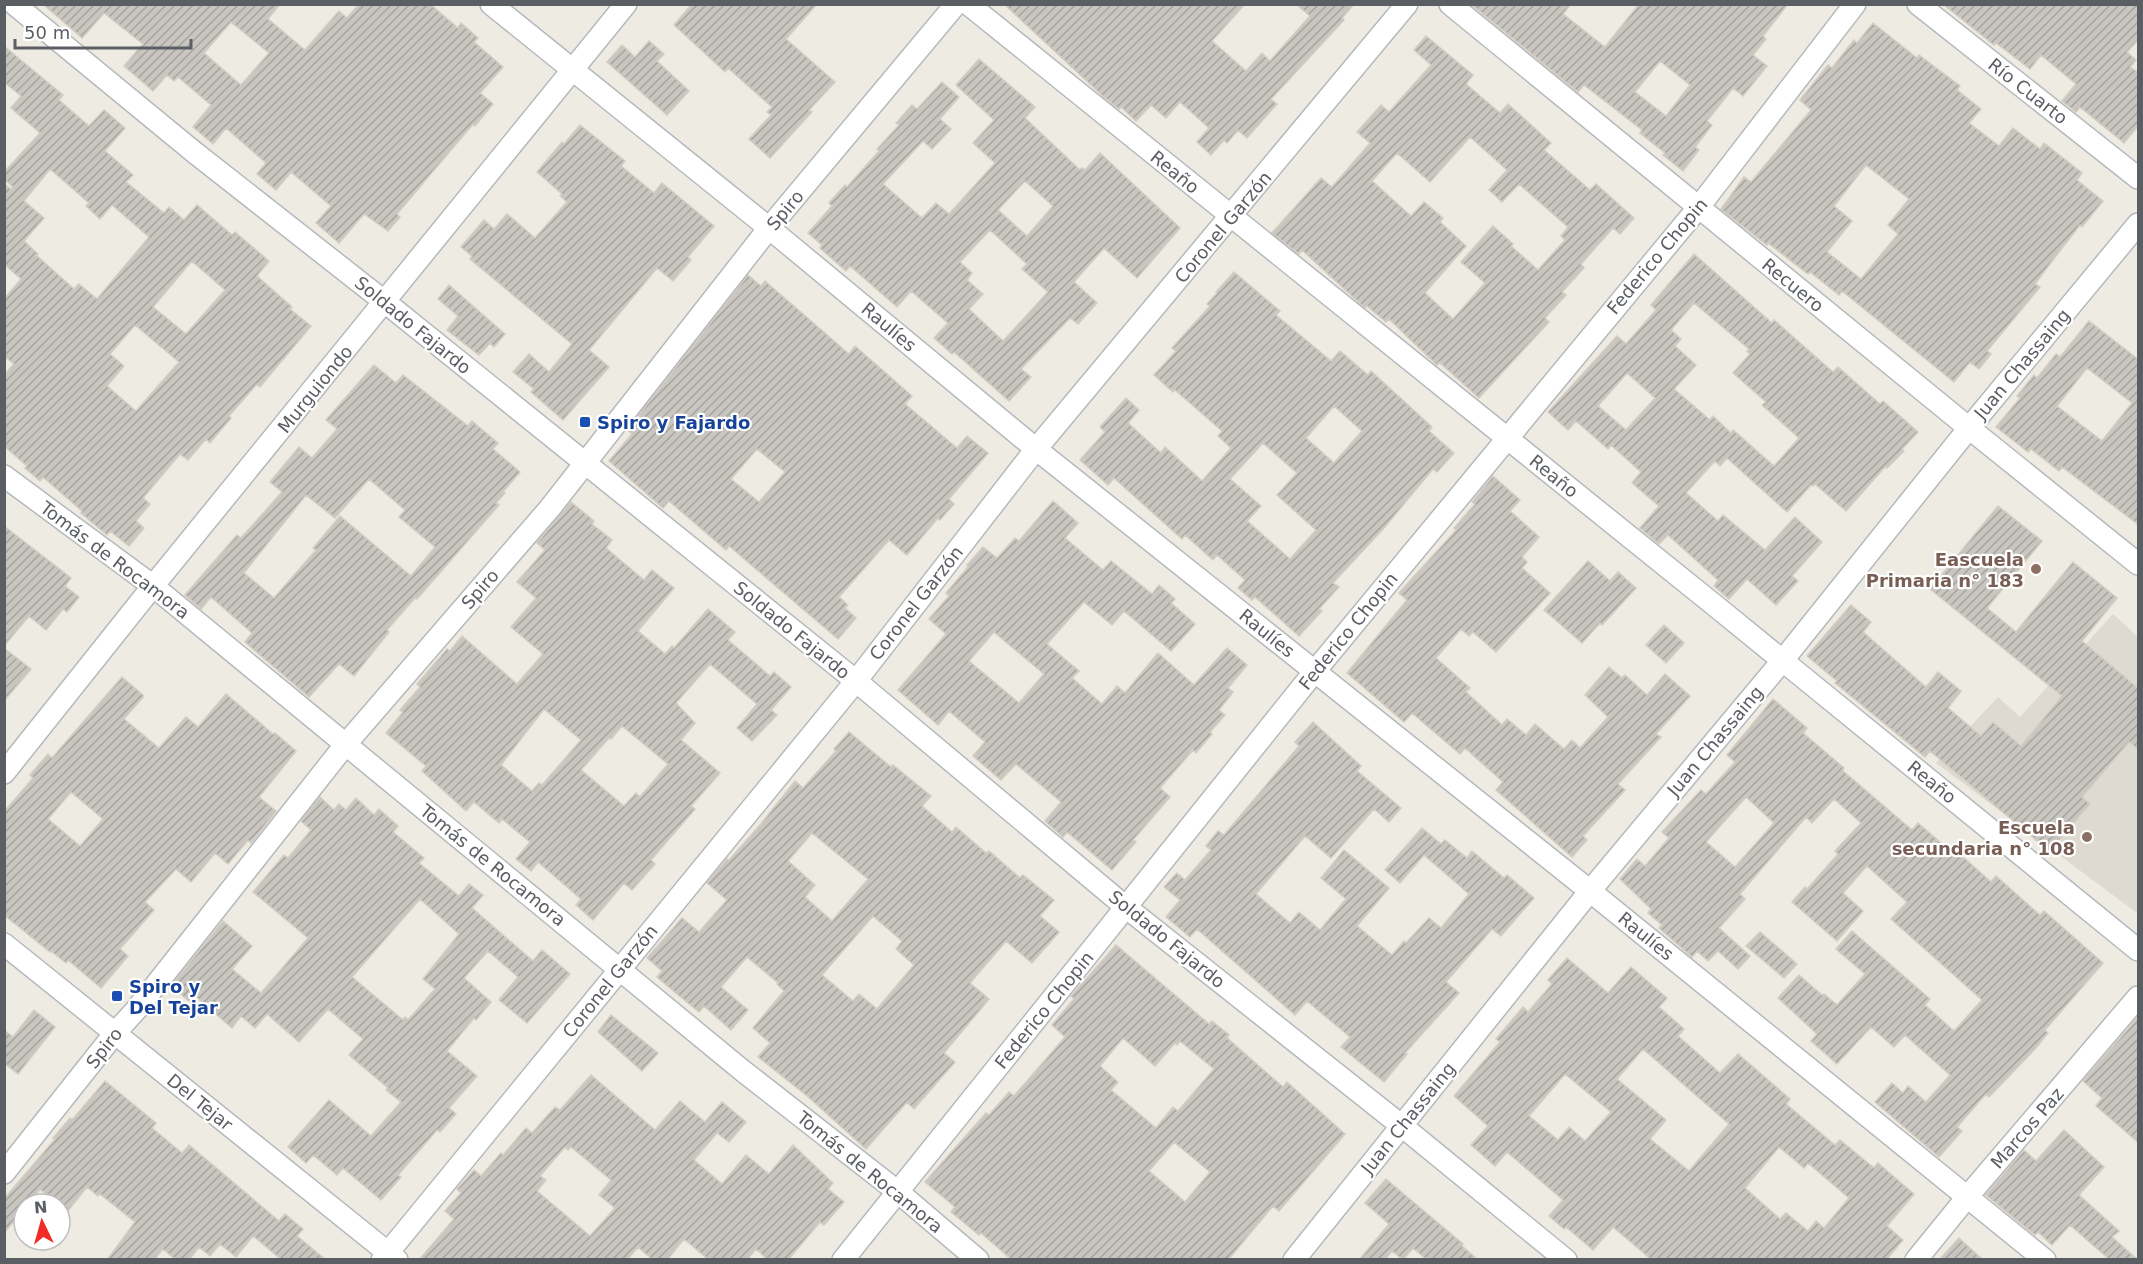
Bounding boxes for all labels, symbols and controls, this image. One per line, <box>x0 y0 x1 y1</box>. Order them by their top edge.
scale bar <box>15 12 190 50</box>
text: 50 m <box>24 22 70 43</box>
street label: Río Cuarto <box>1984 54 2072 128</box>
street label: Reaño <box>1147 146 1203 198</box>
street label: Coronel Garzón <box>1170 167 1276 287</box>
street label: Spiro <box>762 186 808 234</box>
street label: Federico Chopin <box>1602 194 1712 318</box>
street label: Recuero <box>1758 254 1828 316</box>
street label: Soldado Fajardo <box>351 272 475 378</box>
street label: Raulíes <box>857 298 921 356</box>
street label: Juan Chassaing <box>1969 305 2074 424</box>
street label: Murguiondo <box>273 341 357 437</box>
place label: Spiro y Fajardo <box>597 412 750 433</box>
marker: Spiro y Fajardo <box>578 415 592 429</box>
street label: Reaño <box>1526 450 1582 502</box>
street label: Tomás de Rocamora <box>35 496 194 623</box>
street label: Coronel Garzón <box>865 542 967 664</box>
place label: Eascuela Primaria n° 183 <box>1866 549 2024 591</box>
marker: Eascuela Primaria n° 183 <box>2029 562 2043 576</box>
street label: Spiro <box>457 565 503 613</box>
street label: Federico Chopin <box>1294 568 1402 694</box>
street label: Soldado Fajardo <box>730 577 854 683</box>
street label: Raulíes <box>1235 604 1299 662</box>
street label: Juan Chassaing <box>1662 682 1767 801</box>
street label: Reaño <box>1904 756 1960 808</box>
street label: Tomás de Rocamora <box>415 799 570 930</box>
place label: Escuela secundaria n° 108 <box>1892 817 2075 859</box>
marker: Escuela secundaria n° 108 <box>2080 830 2094 844</box>
street label: Soldado Fajardo <box>1105 886 1229 992</box>
street label: Raulíes <box>1614 907 1678 965</box>
street label: Coronel Garzón <box>558 920 662 1042</box>
street label: Federico Chopin <box>990 947 1098 1073</box>
place label: Spiro y Del Tejar <box>129 976 218 1018</box>
marker: Spiro y Del Tejar <box>110 989 124 1003</box>
street label: Spiro <box>82 1023 126 1073</box>
street label: Juan Chassaing <box>1356 1058 1459 1179</box>
street label: Del Tejar <box>163 1069 237 1135</box>
street label: Marcos Paz <box>1986 1083 2068 1173</box>
street label: Tomás de Rocamora <box>792 1106 947 1237</box>
north arrow <box>12 1192 72 1252</box>
text: N <box>33 1198 48 1218</box>

